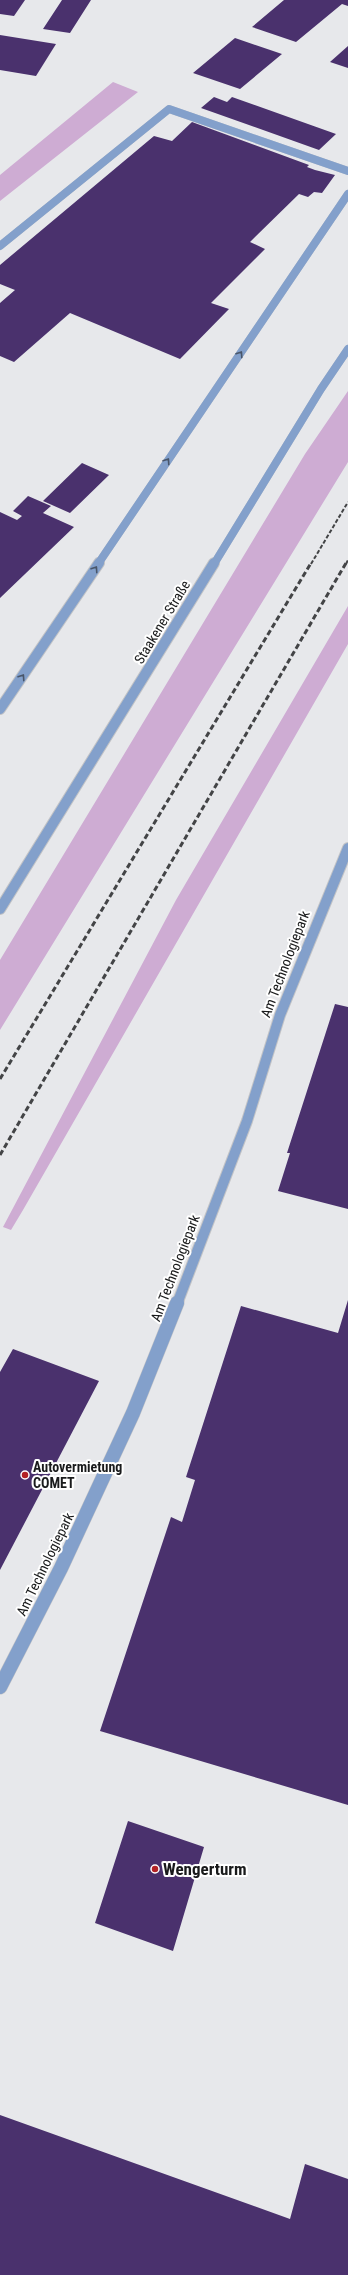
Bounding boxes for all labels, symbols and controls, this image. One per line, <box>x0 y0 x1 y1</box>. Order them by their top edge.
one-way arrow <box>235 351 242 358</box>
one-way arrow <box>162 459 169 466</box>
one-way arrow <box>90 566 97 573</box>
street label: Staakener Straße <box>131 577 193 667</box>
one-way arrow <box>17 674 25 681</box>
street label: Am Technologiepark <box>257 908 313 1020</box>
street label: Am Technologiepark <box>147 1212 203 1324</box>
place label: Autovermietung COMET <box>33 1459 122 1491</box>
marker: Autovermietung COMET <box>20 1470 30 1480</box>
street label: Am Technologiepark <box>13 1509 77 1618</box>
place label: Wengerturm <box>163 1859 247 1879</box>
marker: Wengerturm <box>150 1864 160 1874</box>

